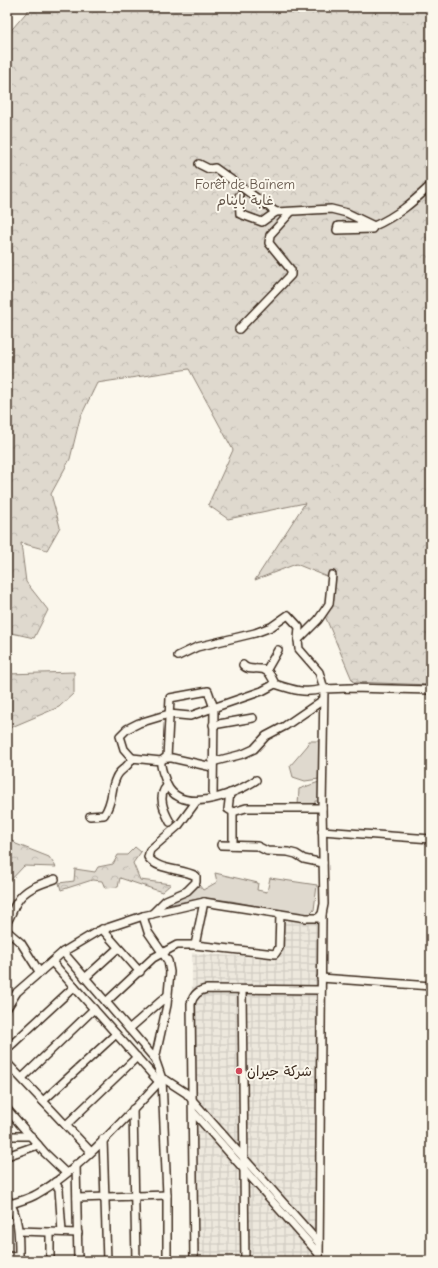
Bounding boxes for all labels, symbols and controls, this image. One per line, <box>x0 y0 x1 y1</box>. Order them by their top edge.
park label: Forêt de Baïnem غابة باينام <box>195 176 295 211</box>
place label: شركة جيران <box>247 1063 312 1080</box>
marker: شركة جيران <box>234 1066 244 1076</box>

